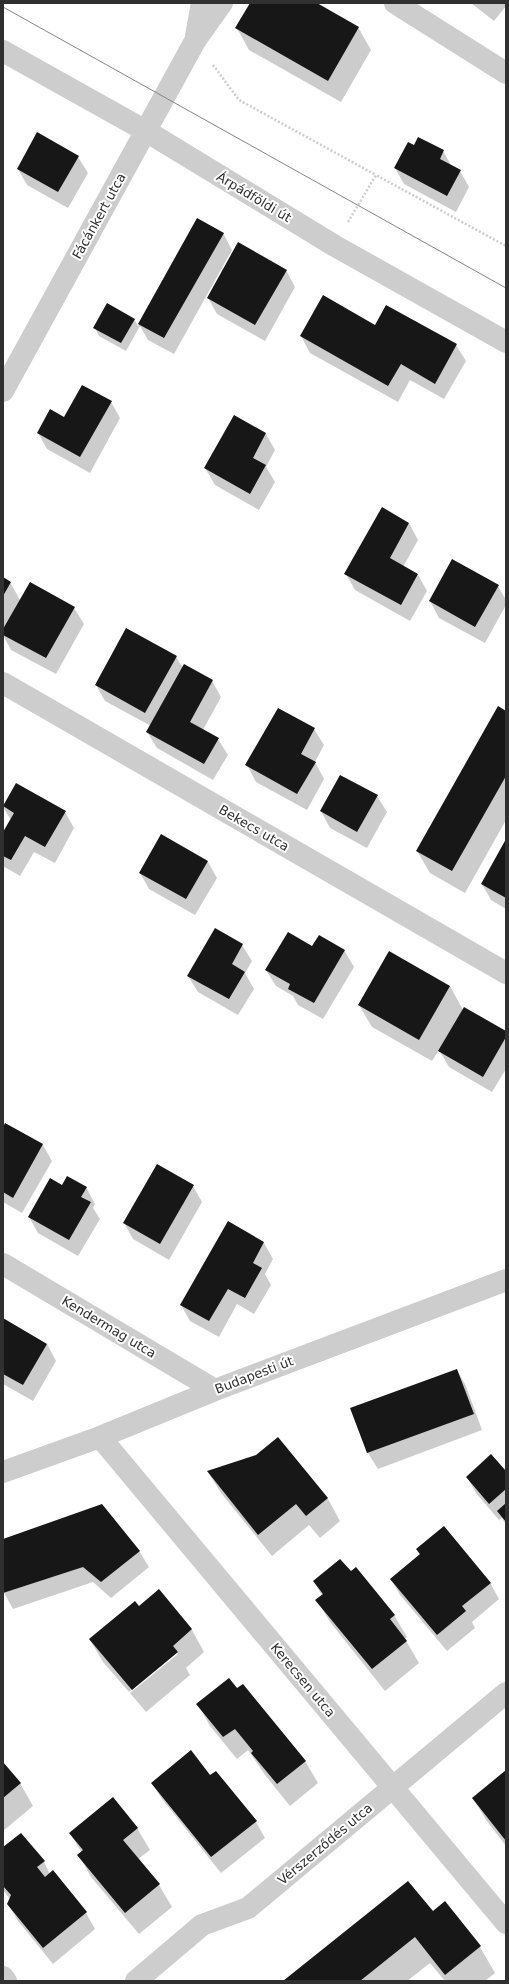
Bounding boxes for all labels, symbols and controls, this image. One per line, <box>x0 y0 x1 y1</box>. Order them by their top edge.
street label: Árpádföldi út <box>214 169 294 225</box>
street label: Fácánkert utca <box>69 171 129 261</box>
street label: Bekecs utca <box>216 802 292 854</box>
street label: Kendermag utca <box>59 1293 159 1361</box>
street label: Budapesti út <box>213 1353 295 1397</box>
street label: Kerecsen utca <box>268 1640 338 1720</box>
street label: Vérszerződés utca <box>275 1800 375 1888</box>

